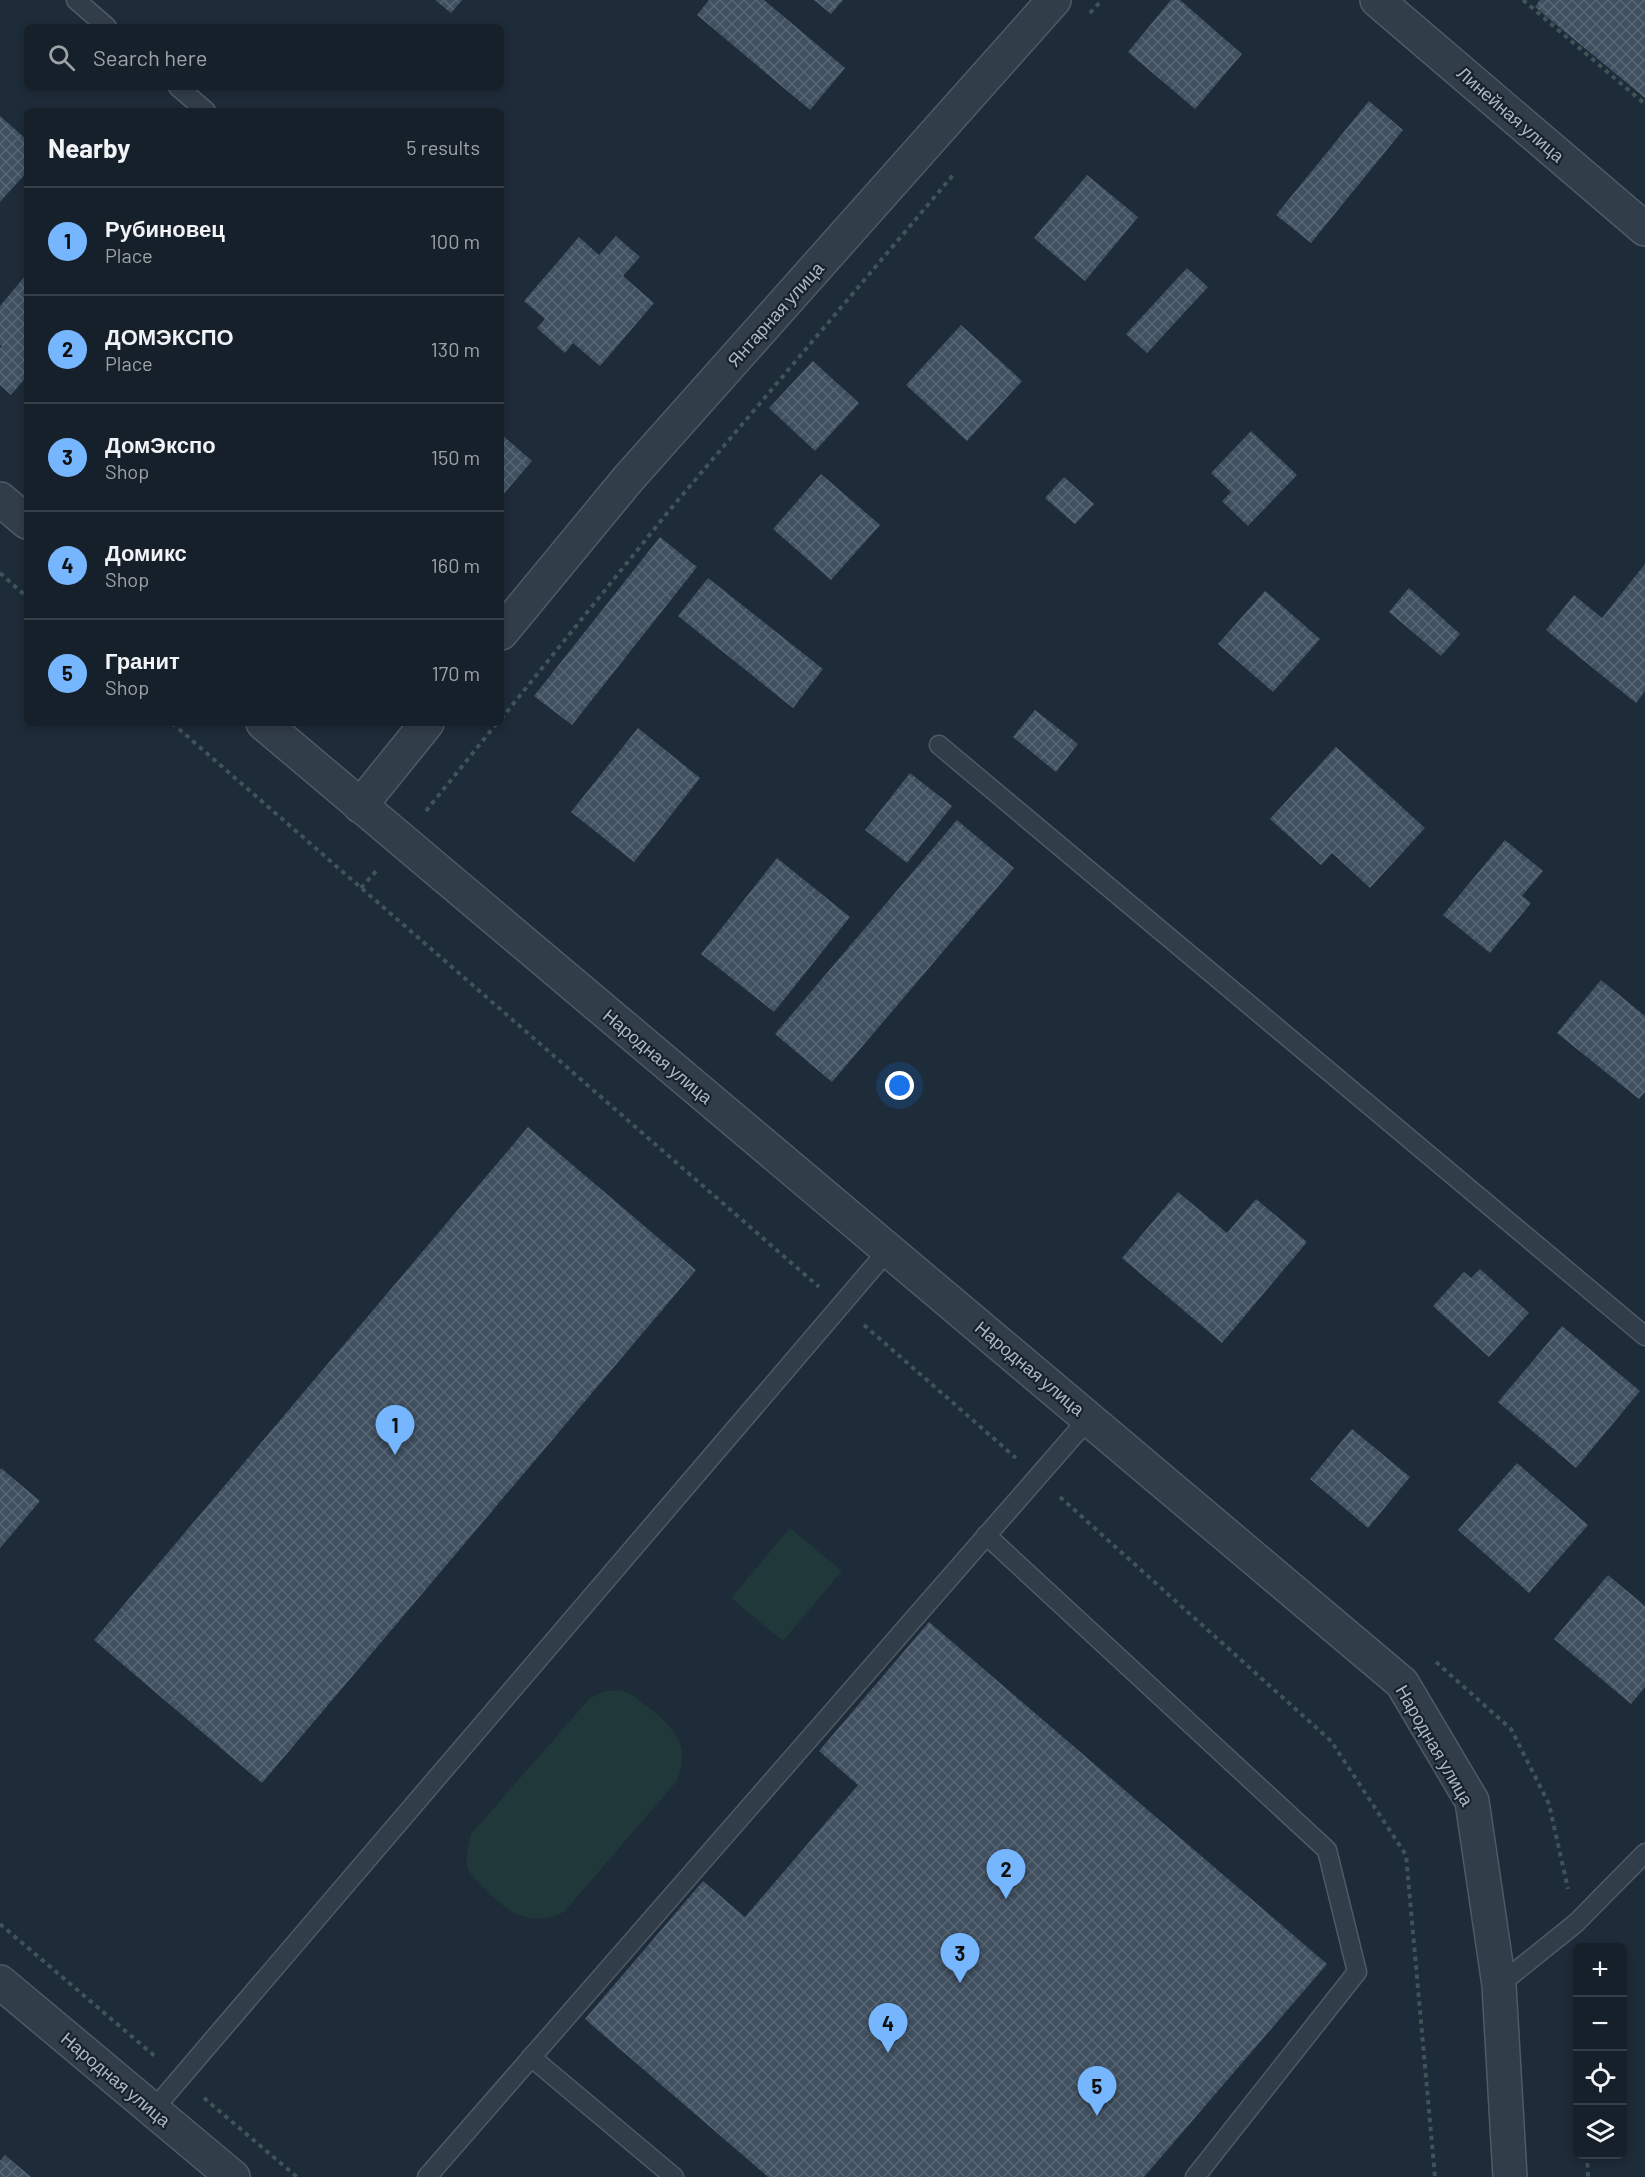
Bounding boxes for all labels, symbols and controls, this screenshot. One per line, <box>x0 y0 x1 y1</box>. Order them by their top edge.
search box <box>24 24 504 90</box>
icon: search <box>45 41 78 74</box>
text: Search here <box>93 44 207 70</box>
street label: Линейная улица <box>1453 62 1570 167</box>
text: Nearby <box>48 132 130 163</box>
text: 5 results <box>406 135 480 159</box>
text: Рубиновец <box>105 215 225 241</box>
text: 1 <box>64 229 71 253</box>
text: 100 m <box>430 229 480 253</box>
text: Place <box>105 243 153 267</box>
street label: Янтарная улица <box>722 256 829 371</box>
text: ДОМЭКСПО <box>105 323 234 349</box>
text: 2 <box>62 337 73 361</box>
text: 130 m <box>431 337 480 361</box>
text: Place <box>105 351 153 375</box>
text: ДомЭкспо <box>105 431 216 457</box>
text: 3 <box>62 445 73 469</box>
text: 150 m <box>431 445 480 469</box>
text: Shop <box>105 459 149 483</box>
text: Домикс <box>105 539 187 565</box>
text: 4 <box>61 553 74 577</box>
text: 160 m <box>431 553 480 577</box>
text: Shop <box>105 567 149 591</box>
text: Гранит <box>105 647 180 673</box>
text: 5 <box>62 661 73 685</box>
text: 170 m <box>432 661 480 685</box>
text: Shop <box>105 675 149 699</box>
street label: Народная улица <box>599 1004 718 1109</box>
your location <box>885 1071 914 1100</box>
street label: Народная улица <box>971 1316 1090 1421</box>
pin: 1 <box>376 1406 414 1455</box>
street label: Народная улица <box>1391 1681 1479 1810</box>
pin: 2 <box>986 1850 1026 1899</box>
pin: 3 <box>940 1934 980 1983</box>
map controls <box>1573 1943 1627 2159</box>
button: + <box>1573 1943 1627 1997</box>
button: − <box>1573 1997 1627 2051</box>
pin: 4 <box>868 2004 908 2053</box>
street label: Народная улица <box>57 2027 176 2132</box>
button: locate <box>1573 2051 1627 2105</box>
pin: 5 <box>1078 2066 1116 2116</box>
button: layers <box>1573 2105 1627 2159</box>

